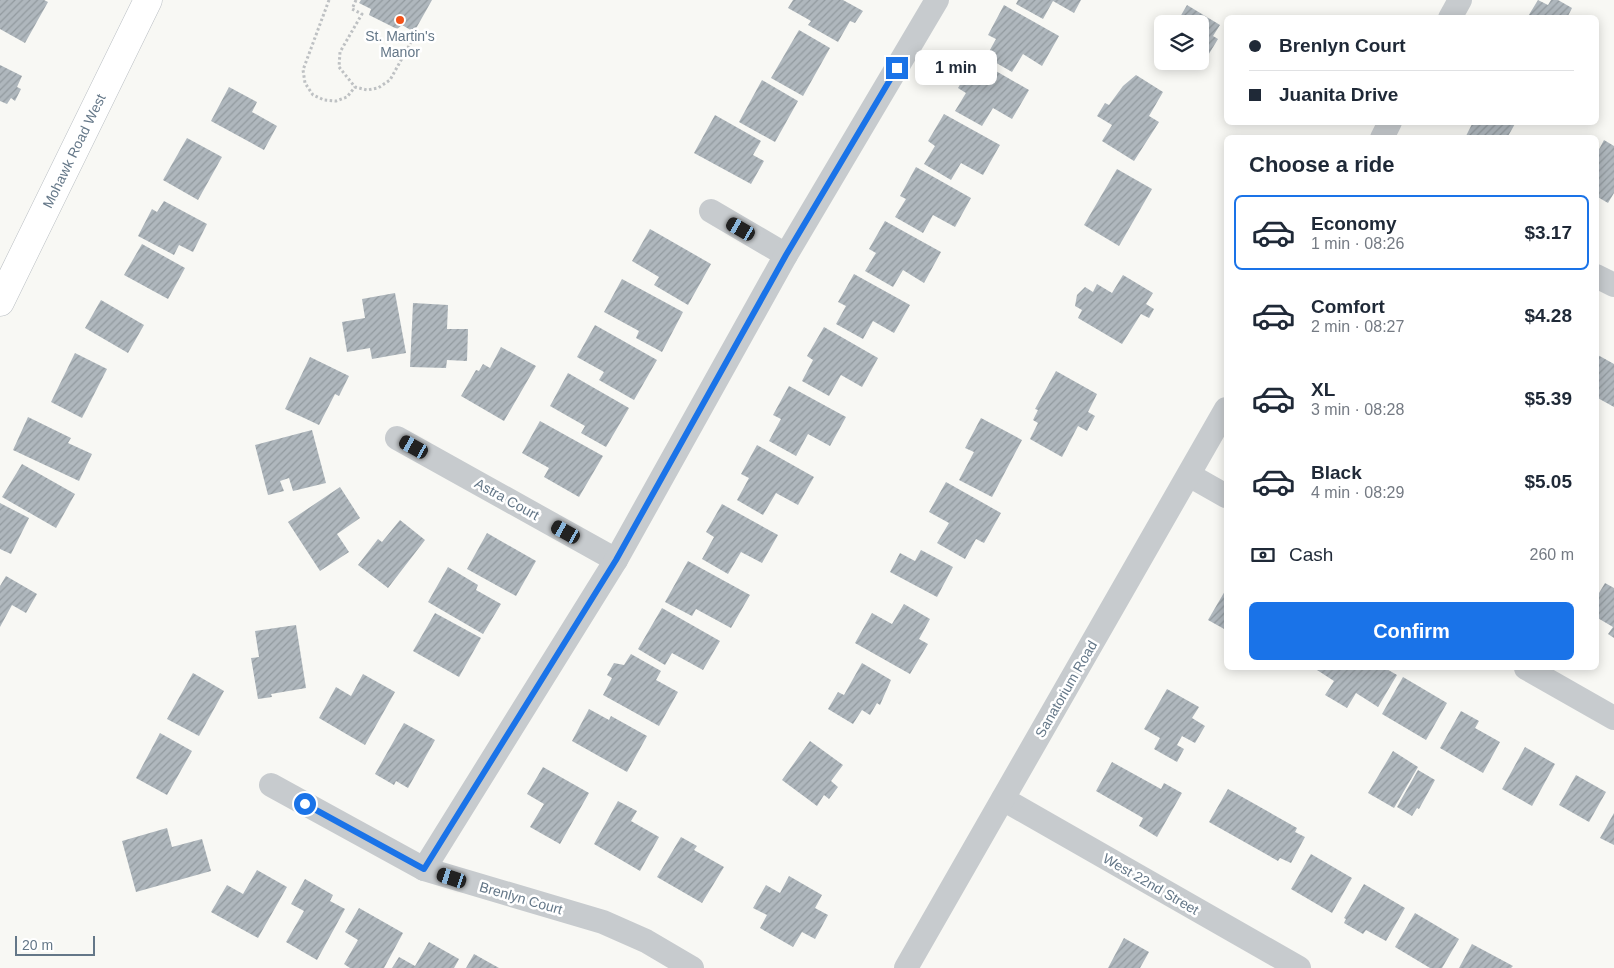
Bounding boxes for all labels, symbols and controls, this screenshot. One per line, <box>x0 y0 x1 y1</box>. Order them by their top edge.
marker: St. Martin's Manor <box>394 14 406 26</box>
map controls <box>1154 15 1209 70</box>
button: layers <box>1154 15 1209 70</box>
place label: St. Martin's Manor <box>365 28 435 60</box>
text: Brenlyn Court <box>1279 35 1406 56</box>
callout: 1 min <box>914 50 997 86</box>
route end <box>886 57 908 79</box>
text: 1 min <box>935 59 977 76</box>
text: Juanita Drive <box>1279 84 1398 105</box>
street label: Mohawk Road West <box>39 91 109 211</box>
text: Choose a ride <box>1249 152 1394 177</box>
icon: car <box>1251 210 1296 255</box>
text: Economy <box>1311 213 1397 234</box>
car <box>724 215 757 243</box>
text: $3.17 <box>1524 222 1572 243</box>
text: 1 min · 08:26 <box>1311 235 1404 252</box>
icon: car <box>1251 293 1296 338</box>
text: Comfort <box>1311 296 1385 317</box>
text: $4.28 <box>1524 305 1572 326</box>
text: 2 min · 08:27 <box>1311 318 1404 335</box>
icon: car <box>1251 376 1296 421</box>
text: XL <box>1311 379 1335 400</box>
text: $5.39 <box>1524 388 1572 409</box>
text: 3 min · 08:28 <box>1311 401 1404 418</box>
car <box>397 433 430 461</box>
icon: car <box>1251 459 1296 504</box>
text: Black <box>1311 462 1362 483</box>
text: $5.05 <box>1524 471 1572 492</box>
street label: Astra Court <box>472 475 542 523</box>
text: 4 min · 08:29 <box>1311 484 1404 501</box>
car <box>549 518 582 546</box>
icon: cash <box>1249 541 1277 569</box>
text: Cash <box>1289 544 1333 565</box>
text: 260 m <box>1530 546 1574 563</box>
button: Confirm <box>1249 602 1574 660</box>
street label: Sanatorium Road <box>1032 638 1100 740</box>
route start <box>294 793 316 815</box>
street label: West 22nd Street <box>1100 850 1202 918</box>
car <box>435 866 468 890</box>
street label: Brenlyn Court <box>478 879 564 918</box>
scale bar <box>15 933 95 956</box>
text: 20 m <box>22 937 53 953</box>

